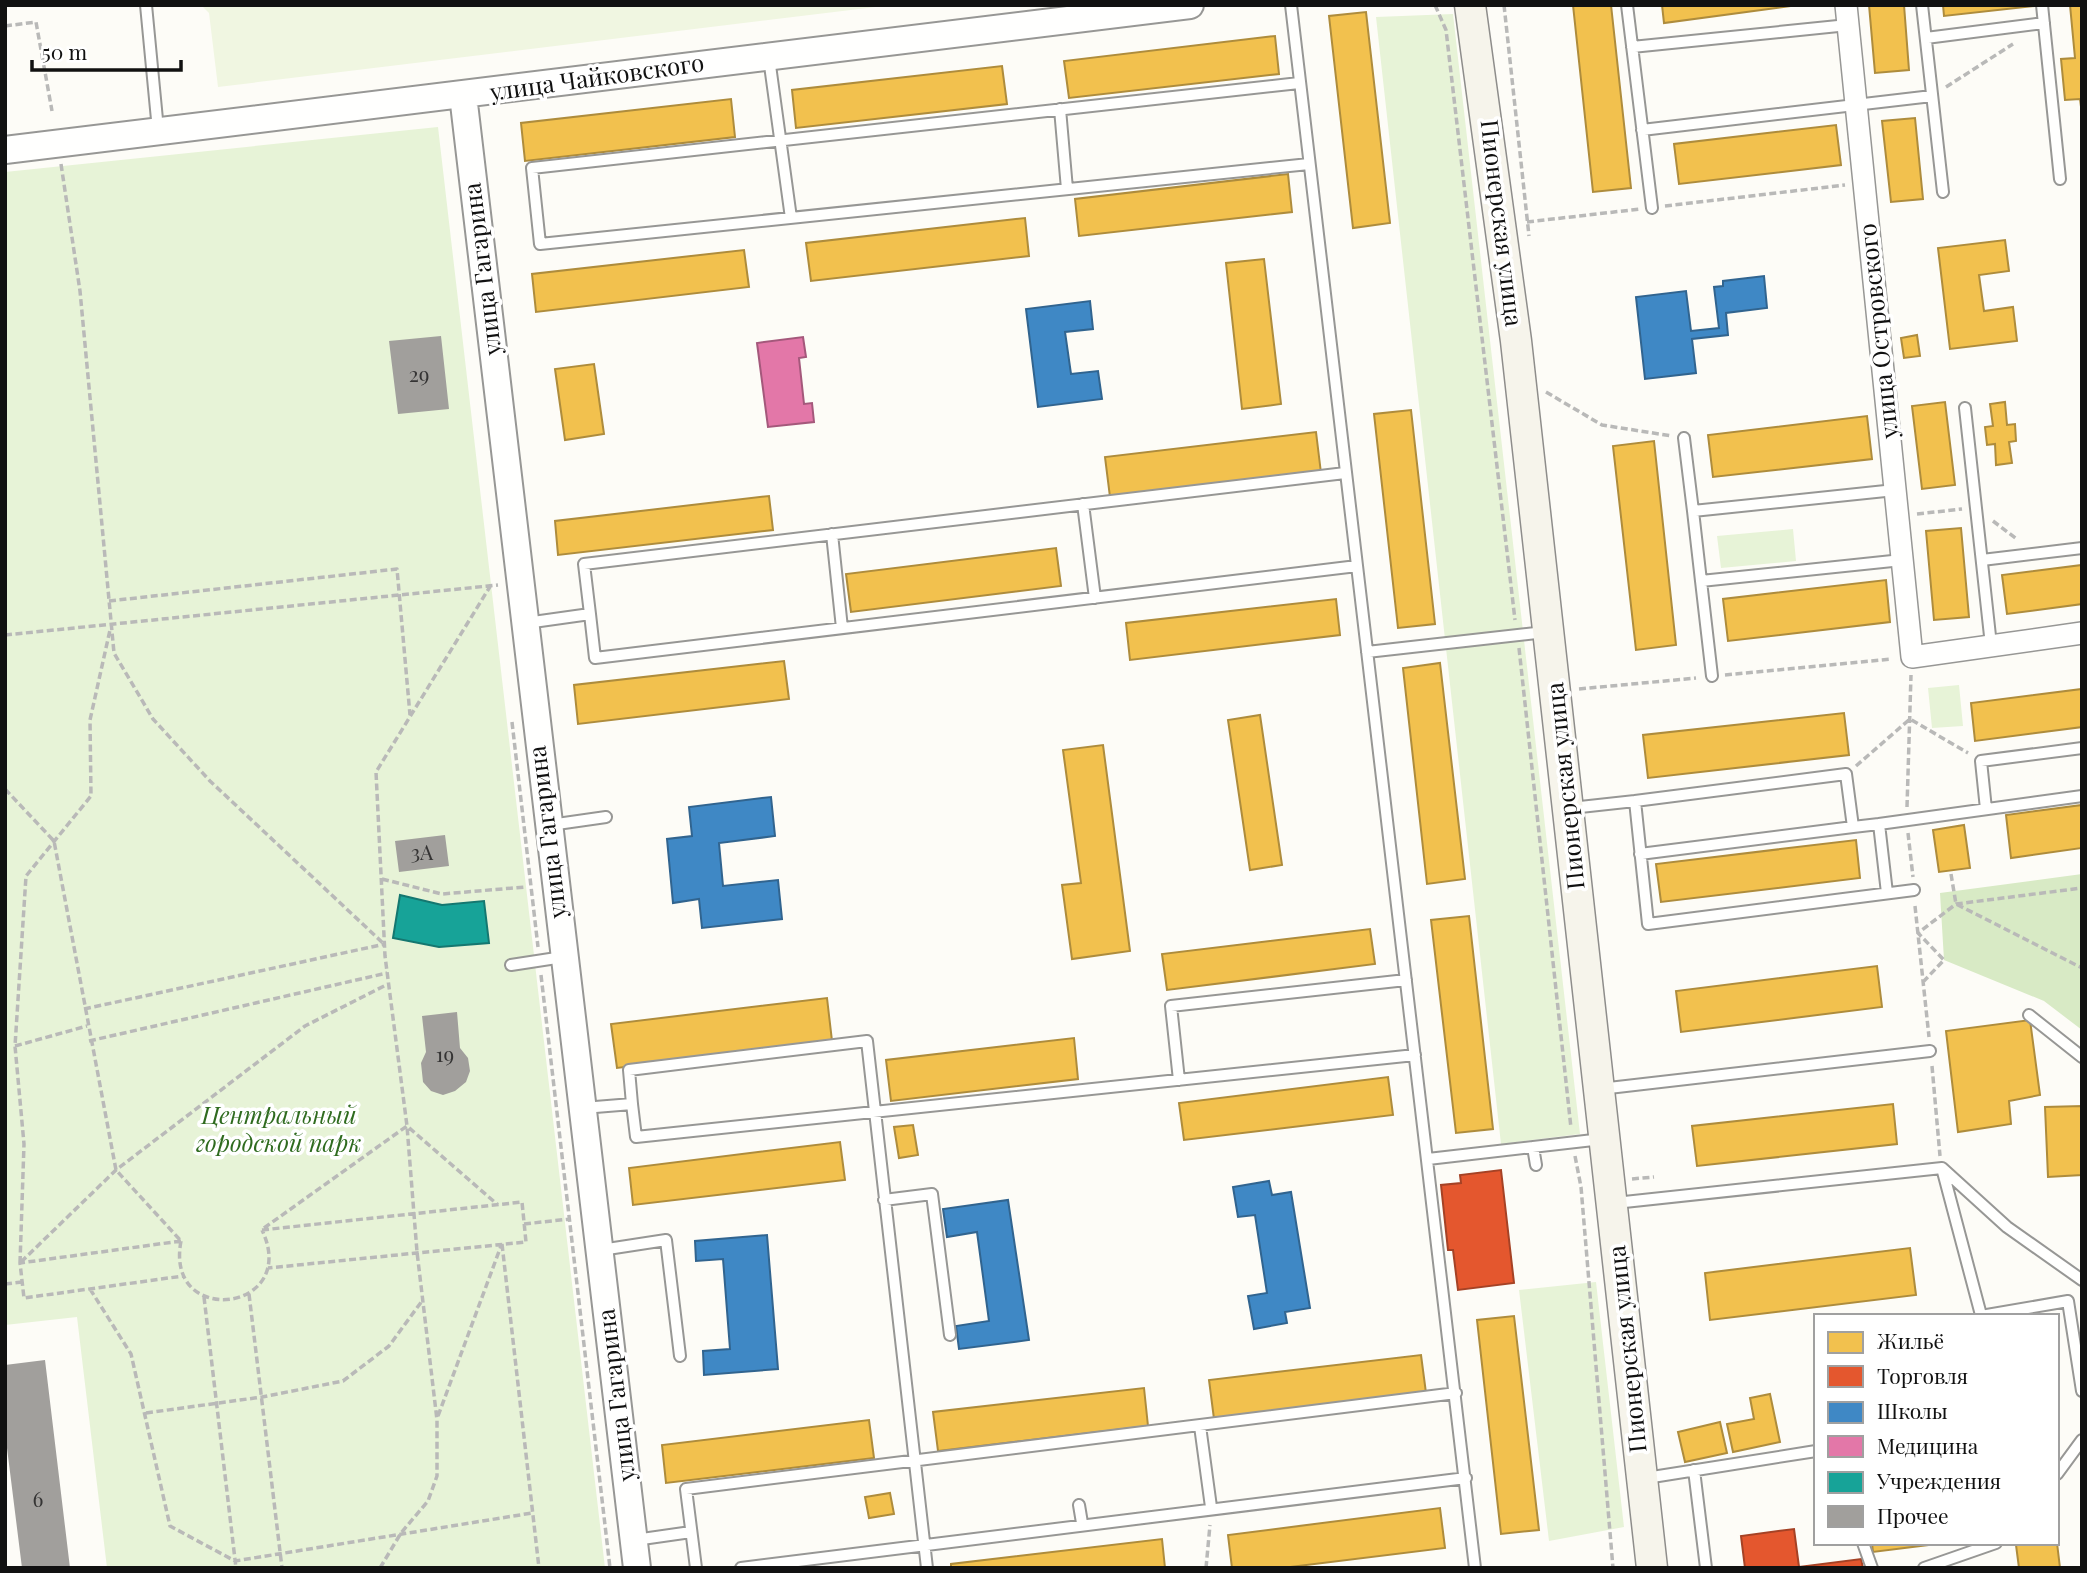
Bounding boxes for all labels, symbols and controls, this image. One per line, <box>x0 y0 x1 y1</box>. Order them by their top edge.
scale bar <box>32 28 180 72</box>
text: 50 m <box>42 37 88 65</box>
street label: улица Чайковского <box>487 45 706 107</box>
street label: Пионерская улица <box>1474 118 1532 328</box>
street label: улица Гагарина <box>455 181 508 358</box>
street label: улица Островского <box>1850 222 1904 441</box>
house number: 29 <box>409 359 429 387</box>
street label: Пионерская улица <box>1537 681 1591 891</box>
street label: улица Гагарина <box>520 744 573 921</box>
house number: 3А <box>411 837 434 865</box>
house number: 19 <box>436 1039 454 1067</box>
park label: Центральный городской парк <box>195 1098 362 1158</box>
street label: Пионерская улица <box>1599 1244 1653 1454</box>
street label: улица Гагарина <box>589 1307 642 1484</box>
legend <box>1814 1314 2059 1545</box>
text: Жильё <box>1877 1326 1944 1354</box>
text: Торговля <box>1877 1361 1968 1389</box>
text: Школы <box>1877 1396 1948 1424</box>
text: Медицина <box>1877 1431 1979 1459</box>
text: Учреждения <box>1876 1466 2001 1494</box>
house number: 6 <box>33 1484 44 1512</box>
text: Прочее <box>1877 1501 1949 1529</box>

